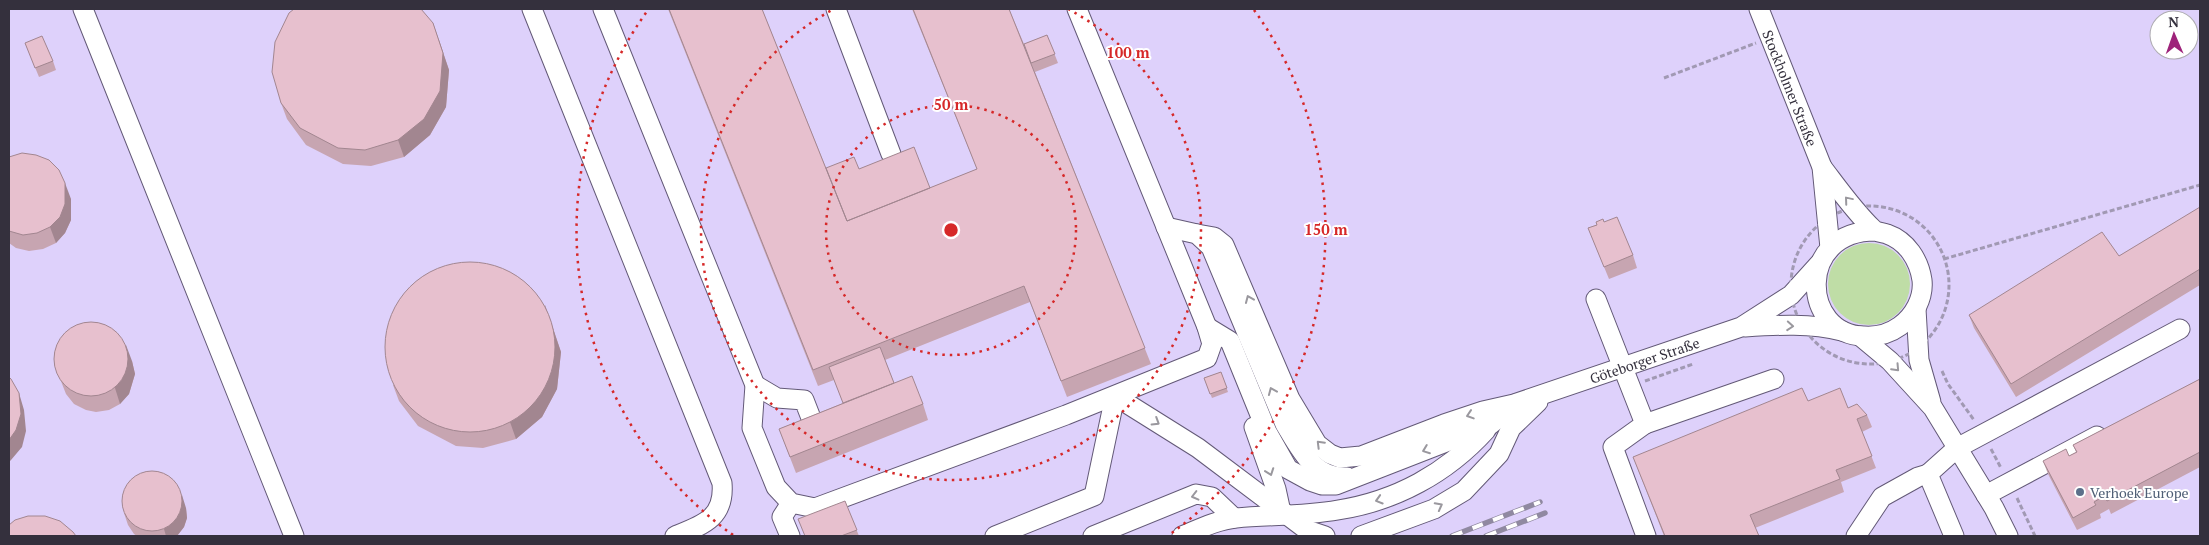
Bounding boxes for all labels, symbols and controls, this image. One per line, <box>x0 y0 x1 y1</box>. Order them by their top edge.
north arrow <box>2149 10 2199 60</box>
text: N <box>2168 12 2180 31</box>
street label: Stockholmer Straße <box>1759 27 1822 149</box>
text: 100 m <box>1106 42 1150 62</box>
text: 50 m <box>934 94 969 114</box>
one-way arrow <box>1845 196 1854 205</box>
text: 150 m <box>1304 219 1348 239</box>
centre of rings <box>942 221 960 239</box>
one-way arrow <box>1244 295 1255 304</box>
one-way arrow <box>1786 320 1794 331</box>
street label: Göteborger Straße <box>1587 332 1702 387</box>
one-way arrow <box>1891 363 1900 372</box>
one-way arrow <box>1267 387 1278 396</box>
one-way arrow <box>1467 410 1475 420</box>
one-way arrow <box>1151 415 1160 425</box>
one-way arrow <box>1317 441 1326 450</box>
one-way arrow <box>1422 444 1431 454</box>
one-way arrow <box>1264 467 1274 475</box>
place label: Verhoek Europe <box>2090 483 2189 502</box>
marker: Verhoek Europe <box>2074 486 2086 498</box>
one-way arrow <box>1191 490 1199 501</box>
one-way arrow <box>1375 494 1383 504</box>
one-way arrow <box>1434 502 1443 512</box>

